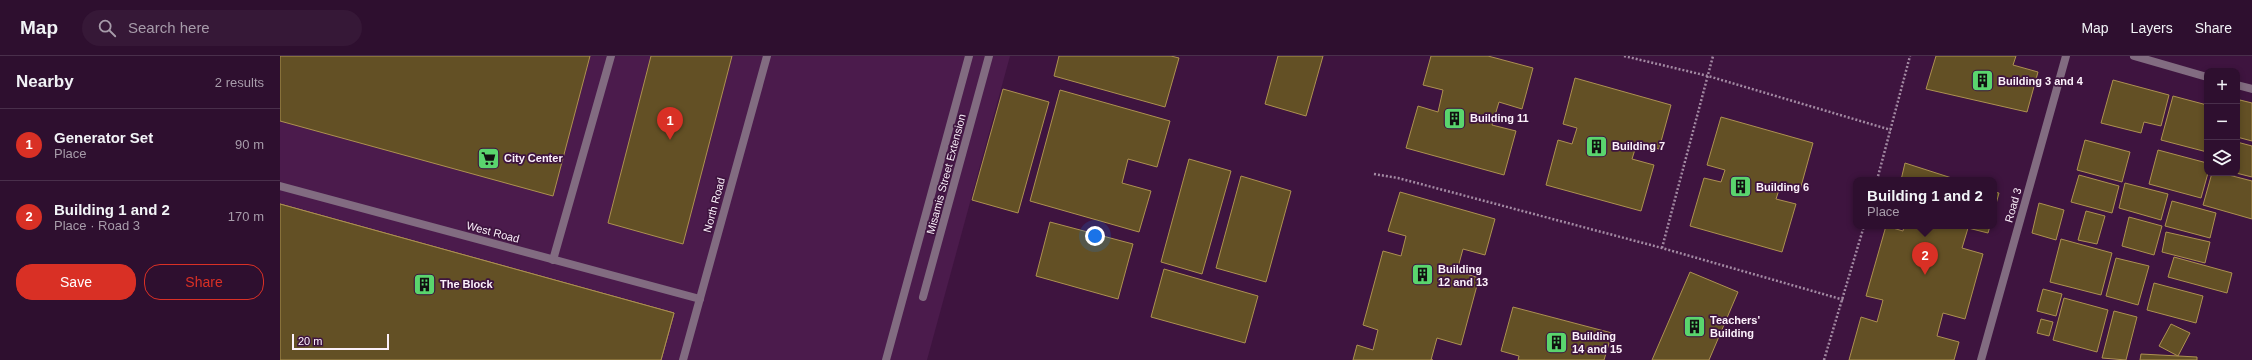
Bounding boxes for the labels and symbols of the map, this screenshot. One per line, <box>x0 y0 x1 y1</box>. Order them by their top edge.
building icon: Building 3 and 4 <box>1969 68 1995 94</box>
place label: Building 3 and 4 <box>1998 75 2084 87</box>
building icon: Building 11 <box>1441 105 1467 131</box>
pin: 1 <box>657 107 683 140</box>
place label: Building 11 <box>1470 112 1529 124</box>
street label: Misamis Street Extension <box>924 113 968 235</box>
building icon: Building 7 <box>1583 133 1609 159</box>
place label: Building 7 <box>1612 140 1665 152</box>
supermarket icon: City Center <box>476 145 502 171</box>
place label: City Center <box>504 152 563 164</box>
building icon: Building 6 <box>1728 174 1754 200</box>
street label: North Road <box>701 176 727 234</box>
place label: Building 6 <box>1756 181 1809 193</box>
street label: Road 3 <box>2002 186 2024 224</box>
street label: West Road <box>465 219 521 245</box>
your location <box>1085 226 1105 246</box>
pin: 2 <box>1912 242 1938 275</box>
building icon: Building 12 and 13 <box>1409 262 1435 288</box>
place label: Building 12 and 13 <box>1438 263 1488 288</box>
building icon: The Block <box>412 271 438 297</box>
place label: The Block <box>440 278 493 290</box>
building icon: Teachers' Building <box>1682 313 1708 339</box>
place label: Teachers' Building <box>1710 314 1760 339</box>
building icon: Building 14 and 15 <box>1544 329 1570 355</box>
place label: Building 14 and 15 <box>1572 330 1622 355</box>
scale bar <box>292 332 389 351</box>

